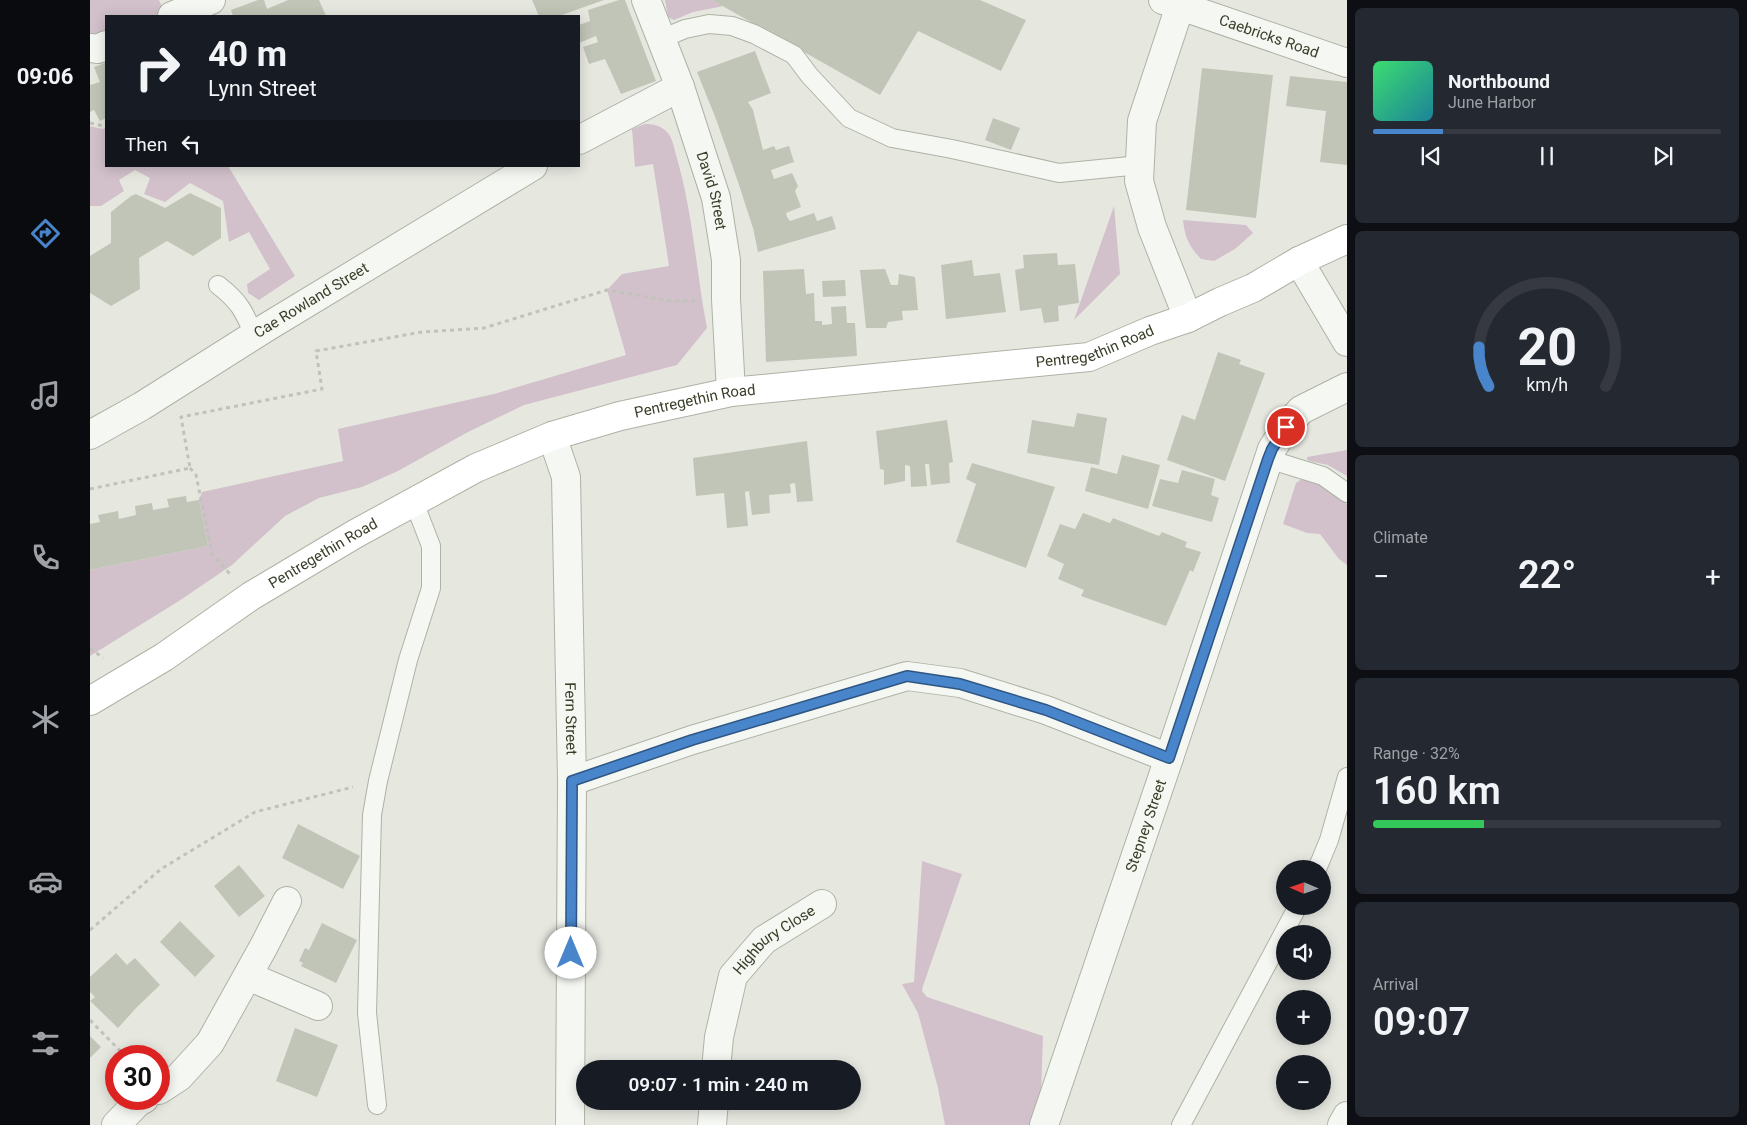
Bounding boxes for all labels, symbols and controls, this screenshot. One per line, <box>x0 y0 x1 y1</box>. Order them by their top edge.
street label: Caebricks Road <box>1217 11 1321 62</box>
text: 40 m <box>208 34 287 75</box>
icon: right <box>125 35 190 100</box>
text: 09:06 <box>17 64 73 89</box>
text: Northbound <box>1448 70 1550 93</box>
text: Lynn Street <box>208 76 317 101</box>
text: June Harbor <box>1448 93 1536 112</box>
icon: left <box>177 130 205 158</box>
text: Then <box>125 133 167 156</box>
icon: previous <box>1417 142 1445 170</box>
icon: pause <box>1533 142 1561 170</box>
icon: next <box>1649 142 1677 170</box>
street label: David Street <box>692 149 730 231</box>
icon: directions <box>28 216 63 251</box>
street label: Cae Rowland Street <box>251 259 372 342</box>
text: 20 <box>1517 317 1577 378</box>
street label: Pentregethin Road <box>1035 321 1157 371</box>
text: km/h <box>1526 374 1568 395</box>
icon: music <box>28 378 63 413</box>
street label: Pentregethin Road <box>633 381 756 422</box>
pin <box>1265 406 1307 448</box>
icon: arrive <box>1272 413 1300 441</box>
street label: Pentregethin Road <box>265 515 381 592</box>
text: Climate <box>1373 528 1428 547</box>
icon: phone <box>28 540 63 575</box>
text: 22° <box>1518 553 1576 597</box>
text: − <box>1373 560 1389 593</box>
text: + <box>1705 560 1721 593</box>
street label: Fern Street <box>561 682 580 755</box>
icon: climate <box>28 702 63 737</box>
text: Range · 32% <box>1373 744 1460 763</box>
text: 160 km <box>1373 769 1501 813</box>
street label: Stepney Street <box>1122 777 1170 875</box>
north arrow <box>1276 860 1331 915</box>
map controls <box>1276 860 1331 1110</box>
icon: car <box>28 864 63 899</box>
street label: Highbury Close <box>729 901 819 978</box>
button: sound <box>1276 925 1331 980</box>
position arrow <box>544 926 596 978</box>
text: Arrival <box>1373 975 1418 994</box>
button: + <box>1276 990 1331 1045</box>
text: 09:07 <box>1373 1000 1470 1044</box>
icon: filters <box>28 1026 63 1061</box>
speed limit sign: 30 <box>105 1045 170 1110</box>
button: − <box>1276 1055 1331 1110</box>
text: 09:07 · 1 min · 240 m <box>628 1073 809 1096</box>

